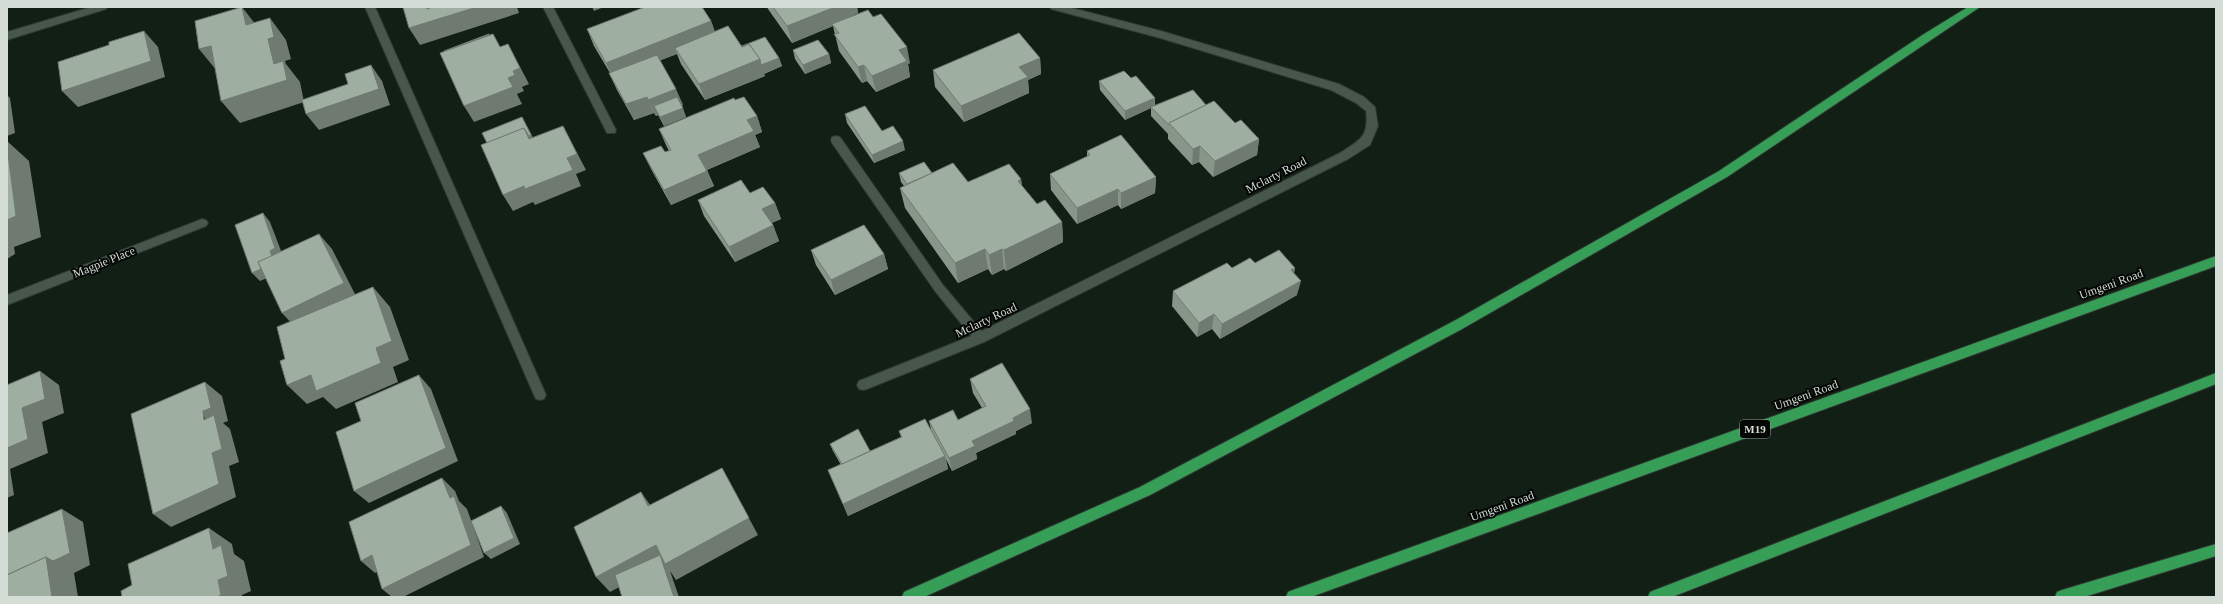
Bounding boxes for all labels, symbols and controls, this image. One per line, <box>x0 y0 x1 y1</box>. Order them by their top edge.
street label: Mclarty Road <box>1243 154 1309 196</box>
street label: Magpie Place <box>71 243 137 281</box>
street label: Umgeni Road <box>2077 266 2145 302</box>
street label: Mclarty Road <box>953 300 1019 340</box>
street label: Umgeni Road <box>1772 377 1840 413</box>
road number: M19 <box>1740 420 1770 438</box>
street label: Umgeni Road <box>1468 488 1536 524</box>

